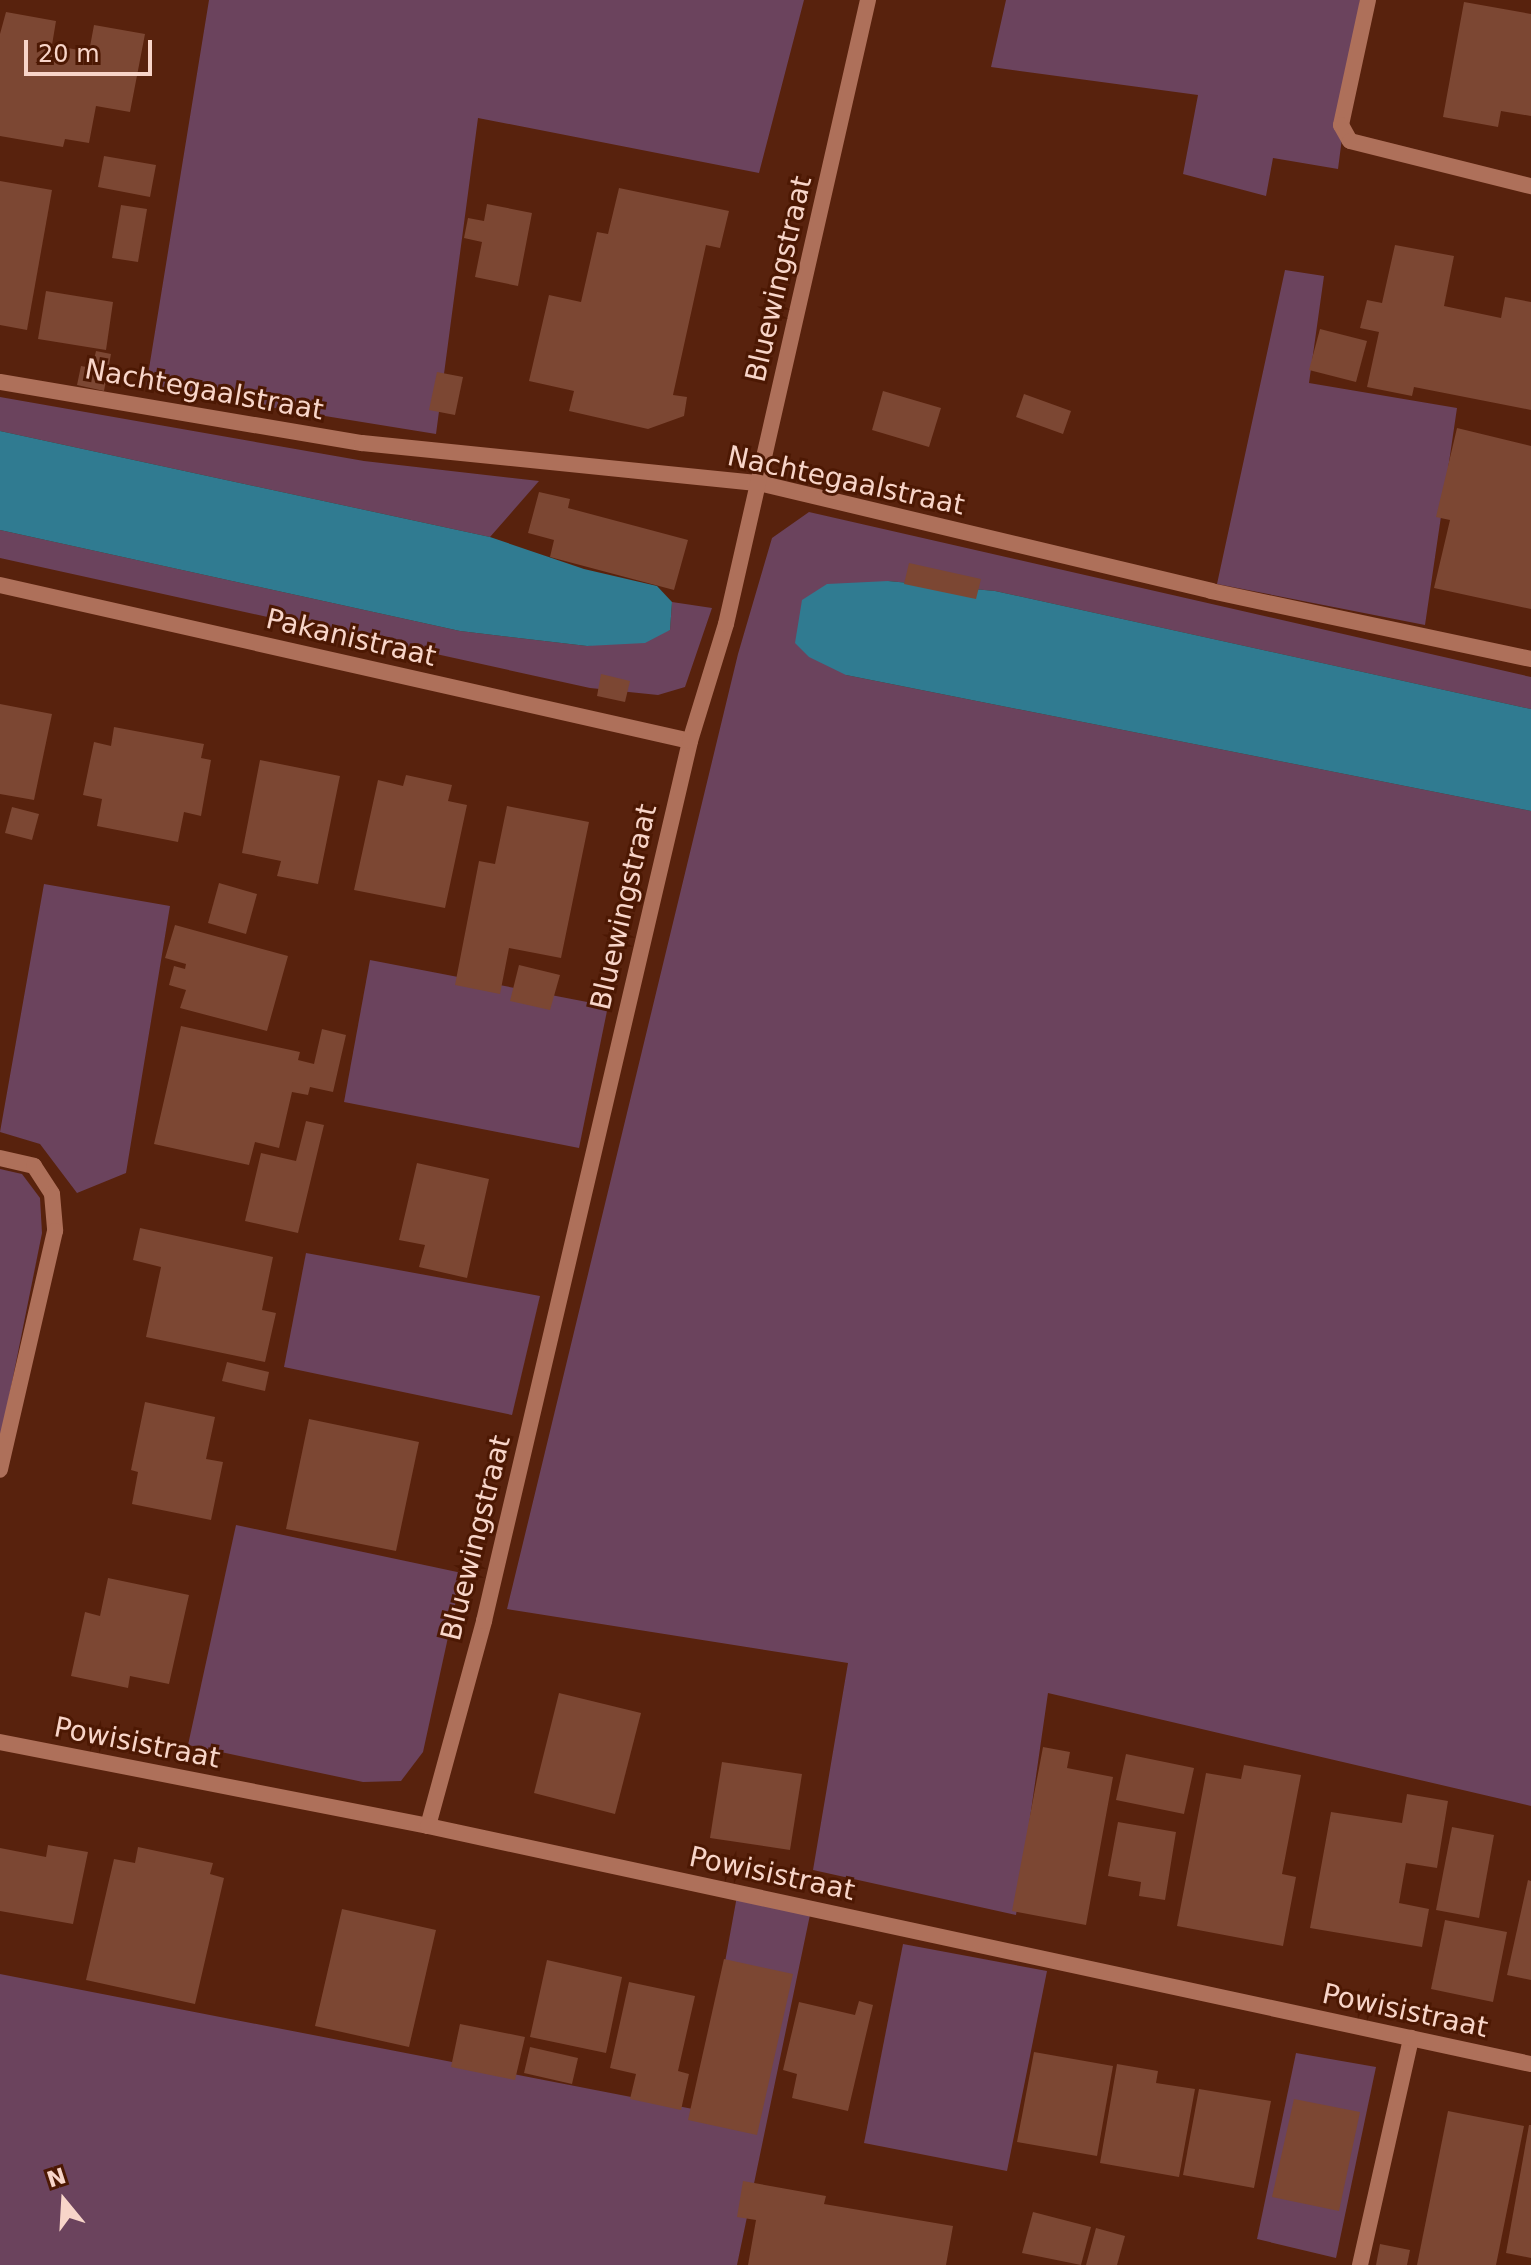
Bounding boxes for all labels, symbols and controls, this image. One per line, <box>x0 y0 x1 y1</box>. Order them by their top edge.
scale bar <box>28 24 156 74</box>
text: 20 m <box>38 40 100 68</box>
street label: Bluewingstraat <box>739 173 819 385</box>
street label: Nachtegaalstraat <box>82 352 326 428</box>
street label: Nachtegaalstraat <box>724 439 968 523</box>
street label: Pakanistraat <box>263 602 439 674</box>
street label: Bluewingstraat <box>584 801 664 1013</box>
street label: Bluewingstraat <box>434 1432 518 1644</box>
street label: Powisistraat <box>51 1710 223 1776</box>
street label: Powisistraat <box>686 1840 858 1908</box>
street label: Powisistraat <box>1319 1977 1491 2045</box>
north arrow <box>24 2161 104 2241</box>
text: N <box>44 2163 69 2192</box>

